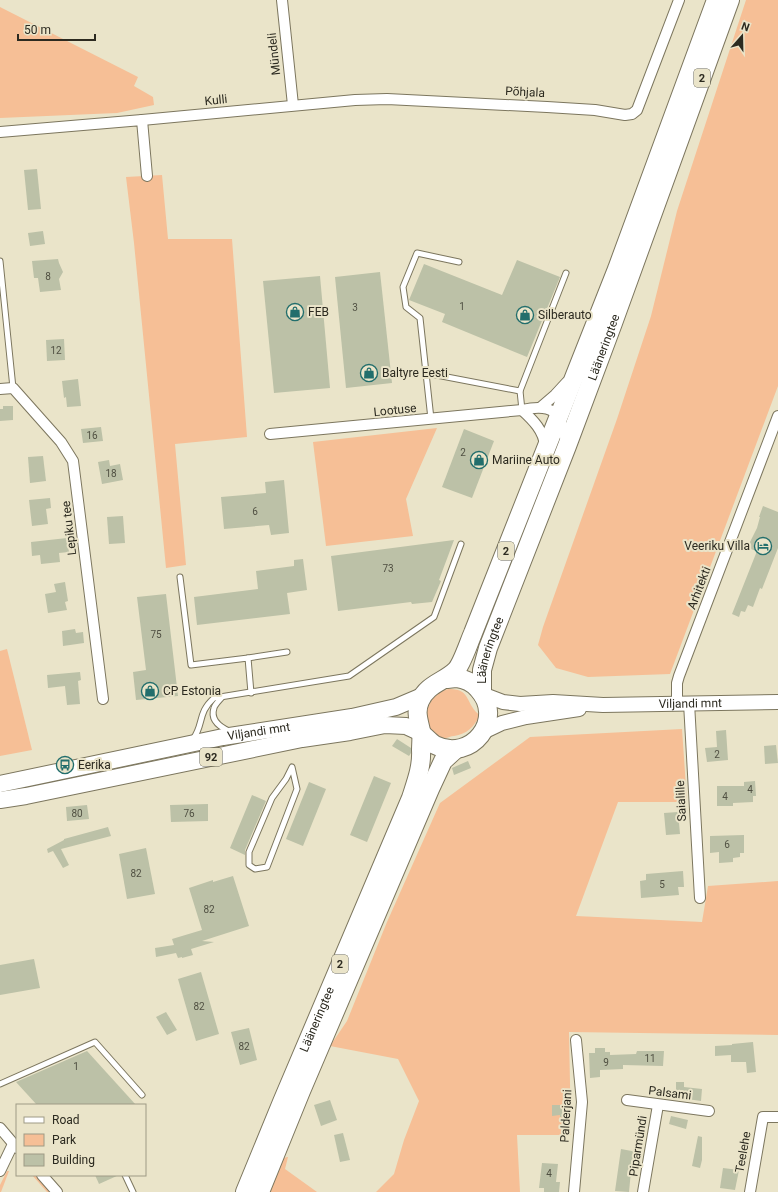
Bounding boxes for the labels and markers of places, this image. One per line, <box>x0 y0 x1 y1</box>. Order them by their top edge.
shop icon: FEB <box>285 302 305 322</box>
place label: FEB <box>308 305 329 319</box>
shop icon: Silberauto <box>515 305 535 325</box>
place label: Silberauto <box>538 308 592 322</box>
shop icon: Baltyre Eesti <box>359 363 379 383</box>
place label: Baltyre Eesti <box>382 366 448 380</box>
shop icon: Mariine Auto <box>469 450 489 470</box>
place label: Mariine Auto <box>492 453 560 467</box>
hotel icon: Veeriku Villa <box>753 536 773 556</box>
place label: Veeriku Villa <box>684 539 750 553</box>
shop icon: CP Estonia <box>140 681 160 701</box>
place label: CP Estonia <box>163 684 221 698</box>
bus stop icon: Eerika <box>55 755 75 775</box>
place label: Eerika <box>78 758 111 772</box>

